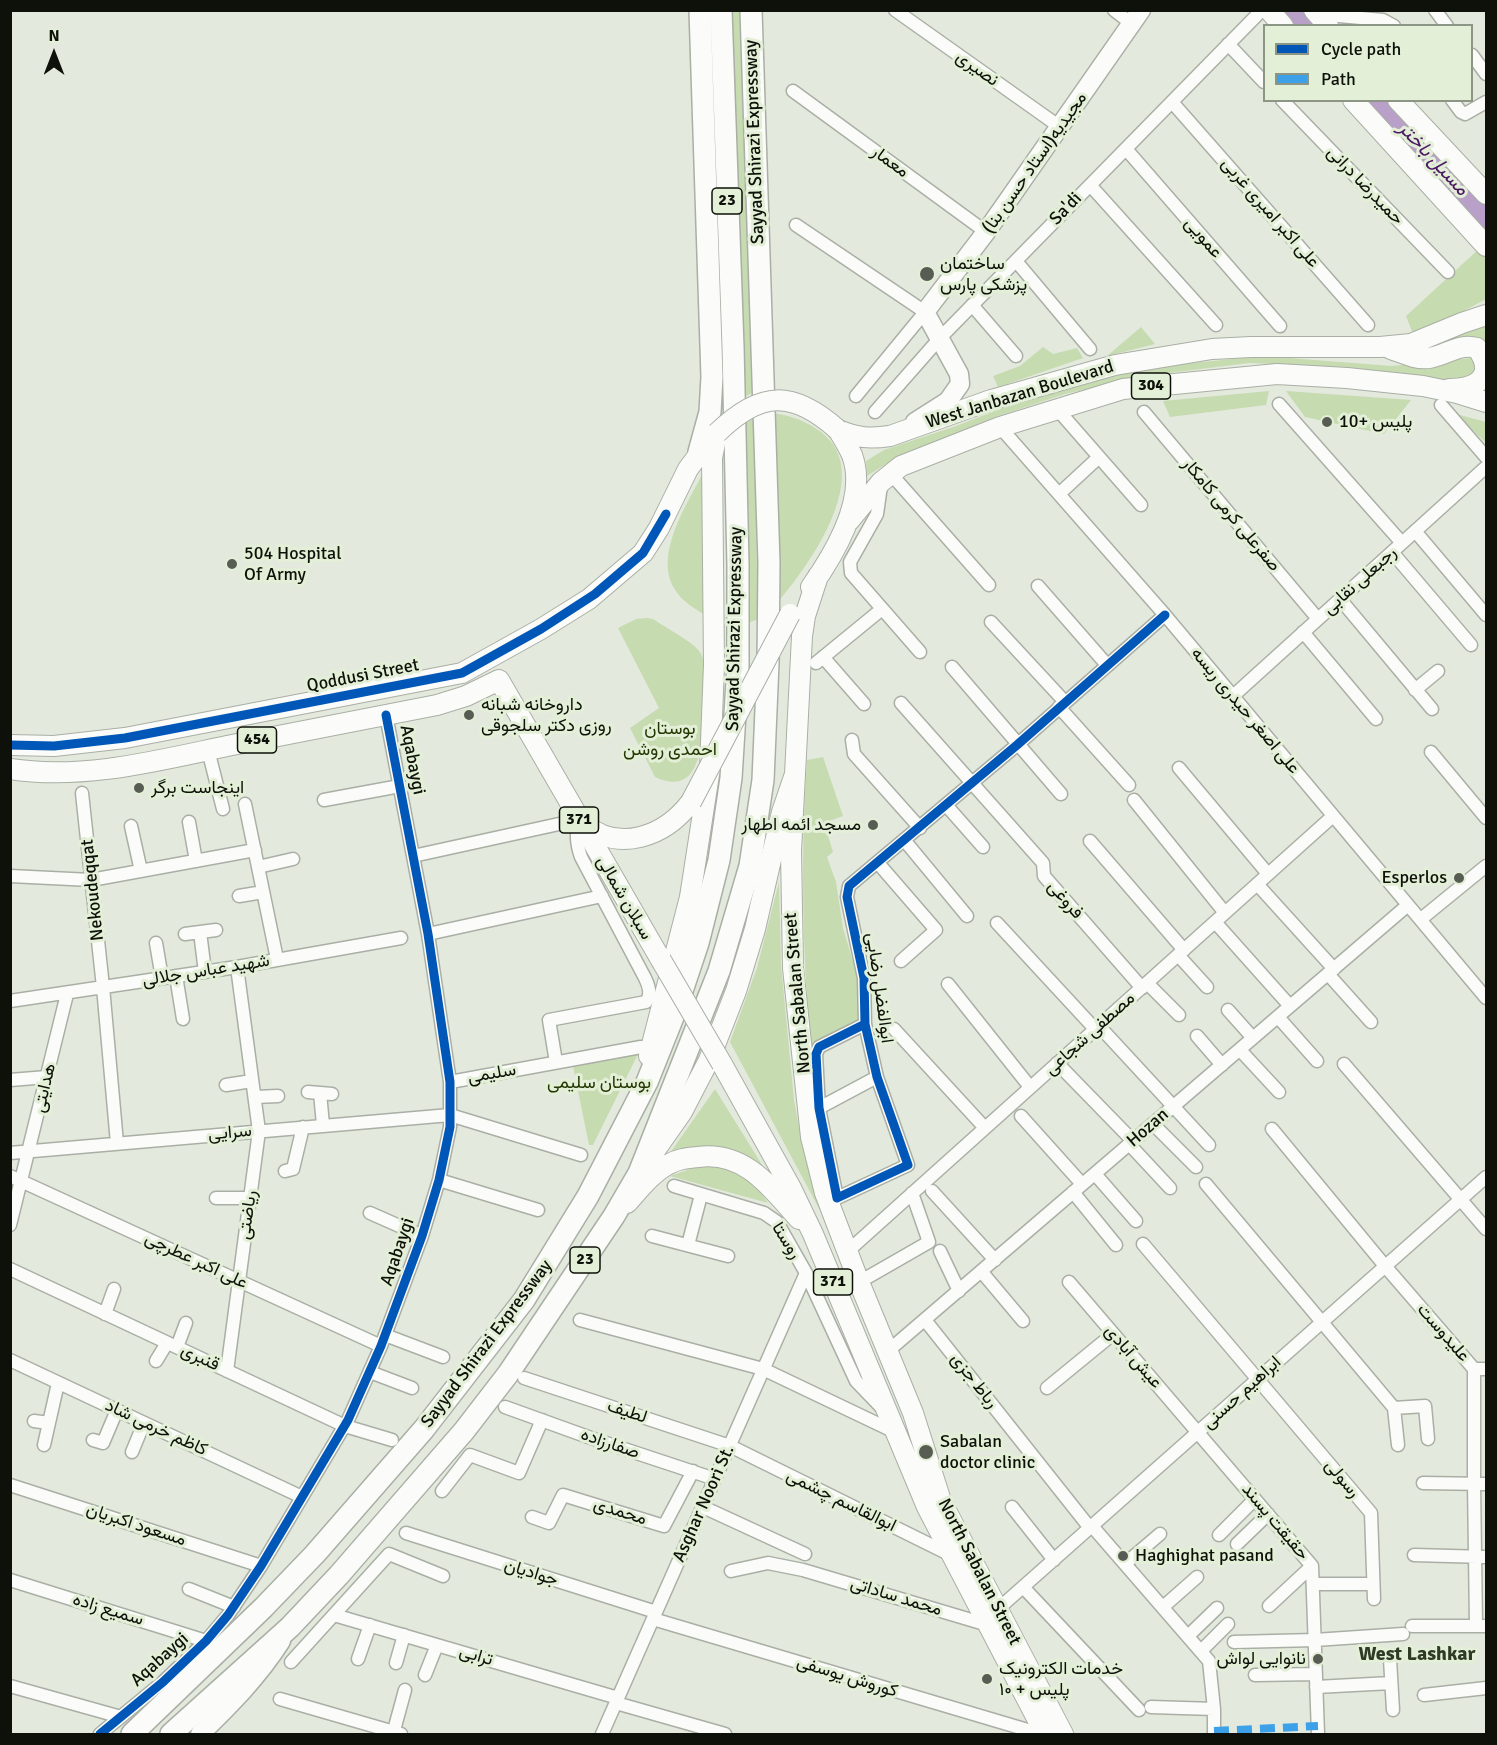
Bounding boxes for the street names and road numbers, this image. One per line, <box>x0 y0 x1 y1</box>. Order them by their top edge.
street label: Sayyad Shirazi Expressway <box>741 39 769 245</box>
street label: نصیری <box>951 47 1003 91</box>
street label: مجیدیه(استاد حسن بنا) <box>978 88 1092 238</box>
street label: معمار <box>867 141 913 183</box>
street label: حمیدرضا درانی <box>1322 142 1408 230</box>
street label: علی اکبر امیری غربی <box>1216 153 1324 273</box>
road number: 23 <box>712 188 742 214</box>
street label: Sa'di <box>1045 188 1087 230</box>
street label: عمویی <box>1179 213 1227 263</box>
street label: West Janbazan Boulevard <box>924 356 1116 434</box>
road number: 304 <box>1132 373 1170 399</box>
street label: صفرعلی کرمی کامکار <box>1177 454 1285 576</box>
street label: Sayyad Shirazi Expressway <box>722 527 748 731</box>
street label: رجبعلی نقابی <box>1319 542 1401 620</box>
street label: علی اصغر حیدری ریسه <box>1186 643 1304 779</box>
street label: Qoddusi Street <box>305 655 421 697</box>
street label: Aqabaygi <box>395 723 429 797</box>
road number: 454 <box>238 727 276 753</box>
road number: 371 <box>560 807 598 833</box>
street label: Nekoudeqqat <box>77 838 109 942</box>
street label: سبلان شمالی <box>591 852 657 944</box>
street label: فروغی <box>1042 876 1088 924</box>
street label: North Sabalan Street <box>780 912 816 1074</box>
street label: ابوالفضل رضایی <box>861 931 897 1045</box>
street label: شهید عباس جلالی <box>141 950 271 992</box>
street label: مصطفی شجاعی <box>1040 988 1140 1080</box>
street label: سلیمی <box>466 1059 518 1089</box>
street label: هدایتی <box>29 1061 61 1115</box>
street label: Hozan <box>1123 1104 1173 1152</box>
street label: سرایی <box>207 1120 253 1146</box>
street label: ریاضتی <box>234 1189 262 1241</box>
street label: Aqabaygi <box>376 1215 420 1289</box>
street label: روستا <box>766 1218 806 1264</box>
street label: علی اکبر عطرچی <box>141 1228 251 1294</box>
road number: 23 <box>570 1247 600 1273</box>
street label: Sayyad Shirazi Expressway <box>417 1256 557 1432</box>
road number: 371 <box>814 1269 852 1295</box>
street label: علیدوست <box>1412 1299 1474 1367</box>
street label: عیش آبادی <box>1099 1321 1167 1393</box>
street label: قنبری <box>177 1340 223 1376</box>
street label: رباط جزی <box>946 1349 1002 1413</box>
street label: ابراهیم حسنی <box>1198 1352 1286 1434</box>
street label: کاظم خرمی شاد <box>101 1395 211 1461</box>
street label: لطیف <box>604 1395 650 1429</box>
street label: صفارزاده <box>578 1424 642 1464</box>
street label: Asghar Noori St. <box>669 1442 739 1566</box>
street label: رسولی <box>1320 1455 1364 1503</box>
street label: ابوالقاسم چشمی <box>783 1465 899 1537</box>
street label: حقیقت پسند <box>1237 1479 1313 1565</box>
street label: محمدی <box>591 1494 649 1530</box>
street label: North Sabalan Street <box>933 1495 1025 1649</box>
street label: مسعود اکبریان <box>83 1499 189 1551</box>
street label: جوادیان <box>501 1555 561 1591</box>
street label: محمد ساداتی <box>848 1573 944 1621</box>
street label: سمیع زاده <box>70 1589 146 1631</box>
street label: Aqabaygi <box>127 1628 193 1692</box>
street label: ترابی <box>457 1641 495 1671</box>
street label: کوروش یوسفی <box>794 1651 900 1703</box>

